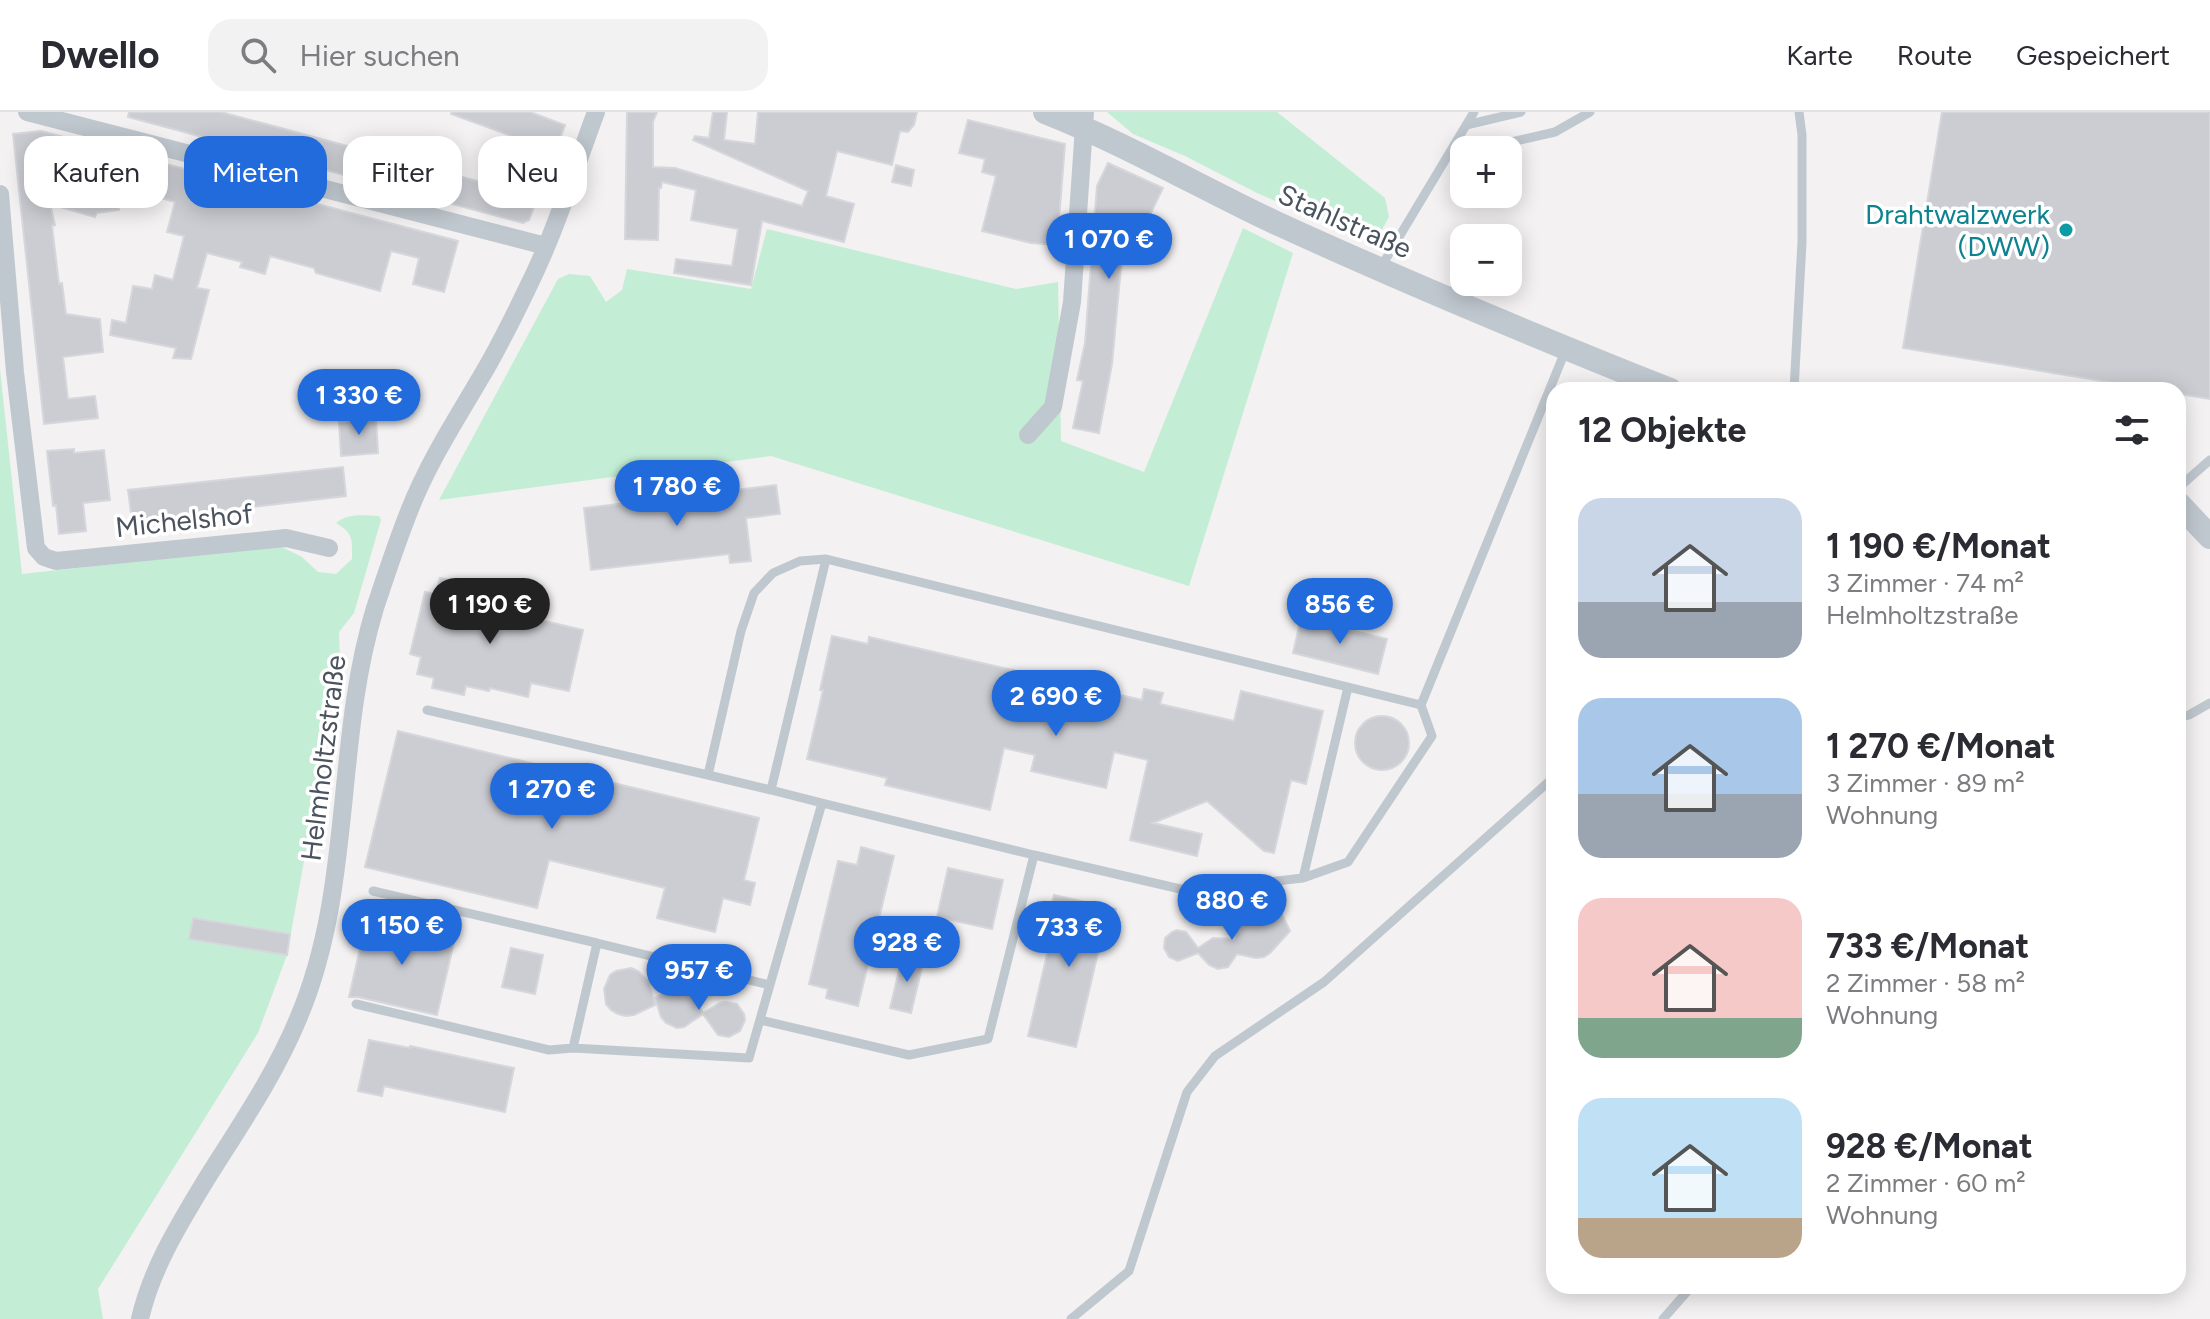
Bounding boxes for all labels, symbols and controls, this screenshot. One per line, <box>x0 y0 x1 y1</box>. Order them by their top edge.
search box <box>208 19 768 91</box>
text: Dwello <box>40 32 160 78</box>
icon: search <box>236 33 280 77</box>
text: Hier suchen <box>300 37 460 74</box>
text: Karte <box>1786 38 1853 72</box>
text: Route <box>1897 38 1972 72</box>
text: Gespeichert <box>2016 38 2170 72</box>
chip: Kaufen <box>24 136 168 208</box>
chip: Mieten <box>184 136 327 208</box>
chip: Filter <box>343 136 462 208</box>
chip: Neu <box>478 136 587 208</box>
map controls <box>1450 136 1522 296</box>
button: + <box>1450 136 1522 208</box>
street label: Stahlstraße <box>1273 177 1417 265</box>
place label: Drahtwalzwerk (DWW) <box>1865 197 2050 263</box>
pin: 1 070 € <box>1035 213 1183 281</box>
marker: Drahtwalzwerk (DWW) <box>2057 221 2075 239</box>
text: 1 070 € <box>1064 223 1154 255</box>
button: − <box>1450 224 1522 296</box>
pin: 1 330 € <box>285 369 433 437</box>
text: 1 330 € <box>315 379 403 411</box>
icon: filters <box>2110 408 2154 452</box>
text: 12 Objekte <box>1578 410 1746 451</box>
pin: 1 780 € <box>603 460 751 528</box>
text: 1 780 € <box>633 470 721 502</box>
street label: Michelshof <box>114 496 255 544</box>
text: 1 190 €/Monat <box>1826 526 2051 567</box>
icon: home <box>1642 530 1738 626</box>
text: 3 Zimmer · 74 m² <box>1826 567 2024 599</box>
pin: 1 190 € <box>416 578 564 646</box>
pin: 856 € <box>1284 578 1396 646</box>
text: 1 190 € <box>448 588 532 620</box>
text: 856 € <box>1305 588 1375 620</box>
text: Helmholtzstraße <box>1826 599 2018 631</box>
street label: Helmholtzstraße <box>294 653 352 863</box>
pin: 2 690 € <box>982 670 1130 738</box>
text: 2 690 € <box>1010 680 1102 712</box>
text: 1 270 €/Monat <box>1826 726 2055 767</box>
icon: home <box>1642 730 1738 826</box>
pin: 1 270 € <box>478 763 626 831</box>
text: 3 Zimmer · 89 m² <box>1826 767 2025 799</box>
text: 1 270 € <box>508 773 596 805</box>
text: Wohnung <box>1826 799 1938 831</box>
pin: 880 € <box>1176 874 1288 942</box>
text: 880 € <box>1196 884 1268 916</box>
pin: 1 150 € <box>328 899 476 967</box>
pin: 733 € <box>1013 901 1125 969</box>
text: 1 150 € <box>360 909 444 941</box>
text: 733 € <box>1035 911 1103 943</box>
pin: 928 € <box>851 916 963 984</box>
text: 928 € <box>872 926 942 958</box>
text: 733 €/Monat <box>1826 926 2029 967</box>
icon: home <box>1642 930 1738 1026</box>
pin: 957 € <box>643 944 755 1012</box>
text: 957 € <box>665 954 733 986</box>
text: 2 Zimmer · 58 m² <box>1826 967 2025 999</box>
text: Wohnung <box>1826 999 1938 1031</box>
text: 928 €/Monat <box>1826 1126 2033 1167</box>
icon: home <box>1642 1130 1738 1226</box>
text: 2 Zimmer · 60 m² <box>1826 1167 2026 1199</box>
text: Wohnung <box>1826 1199 1938 1231</box>

